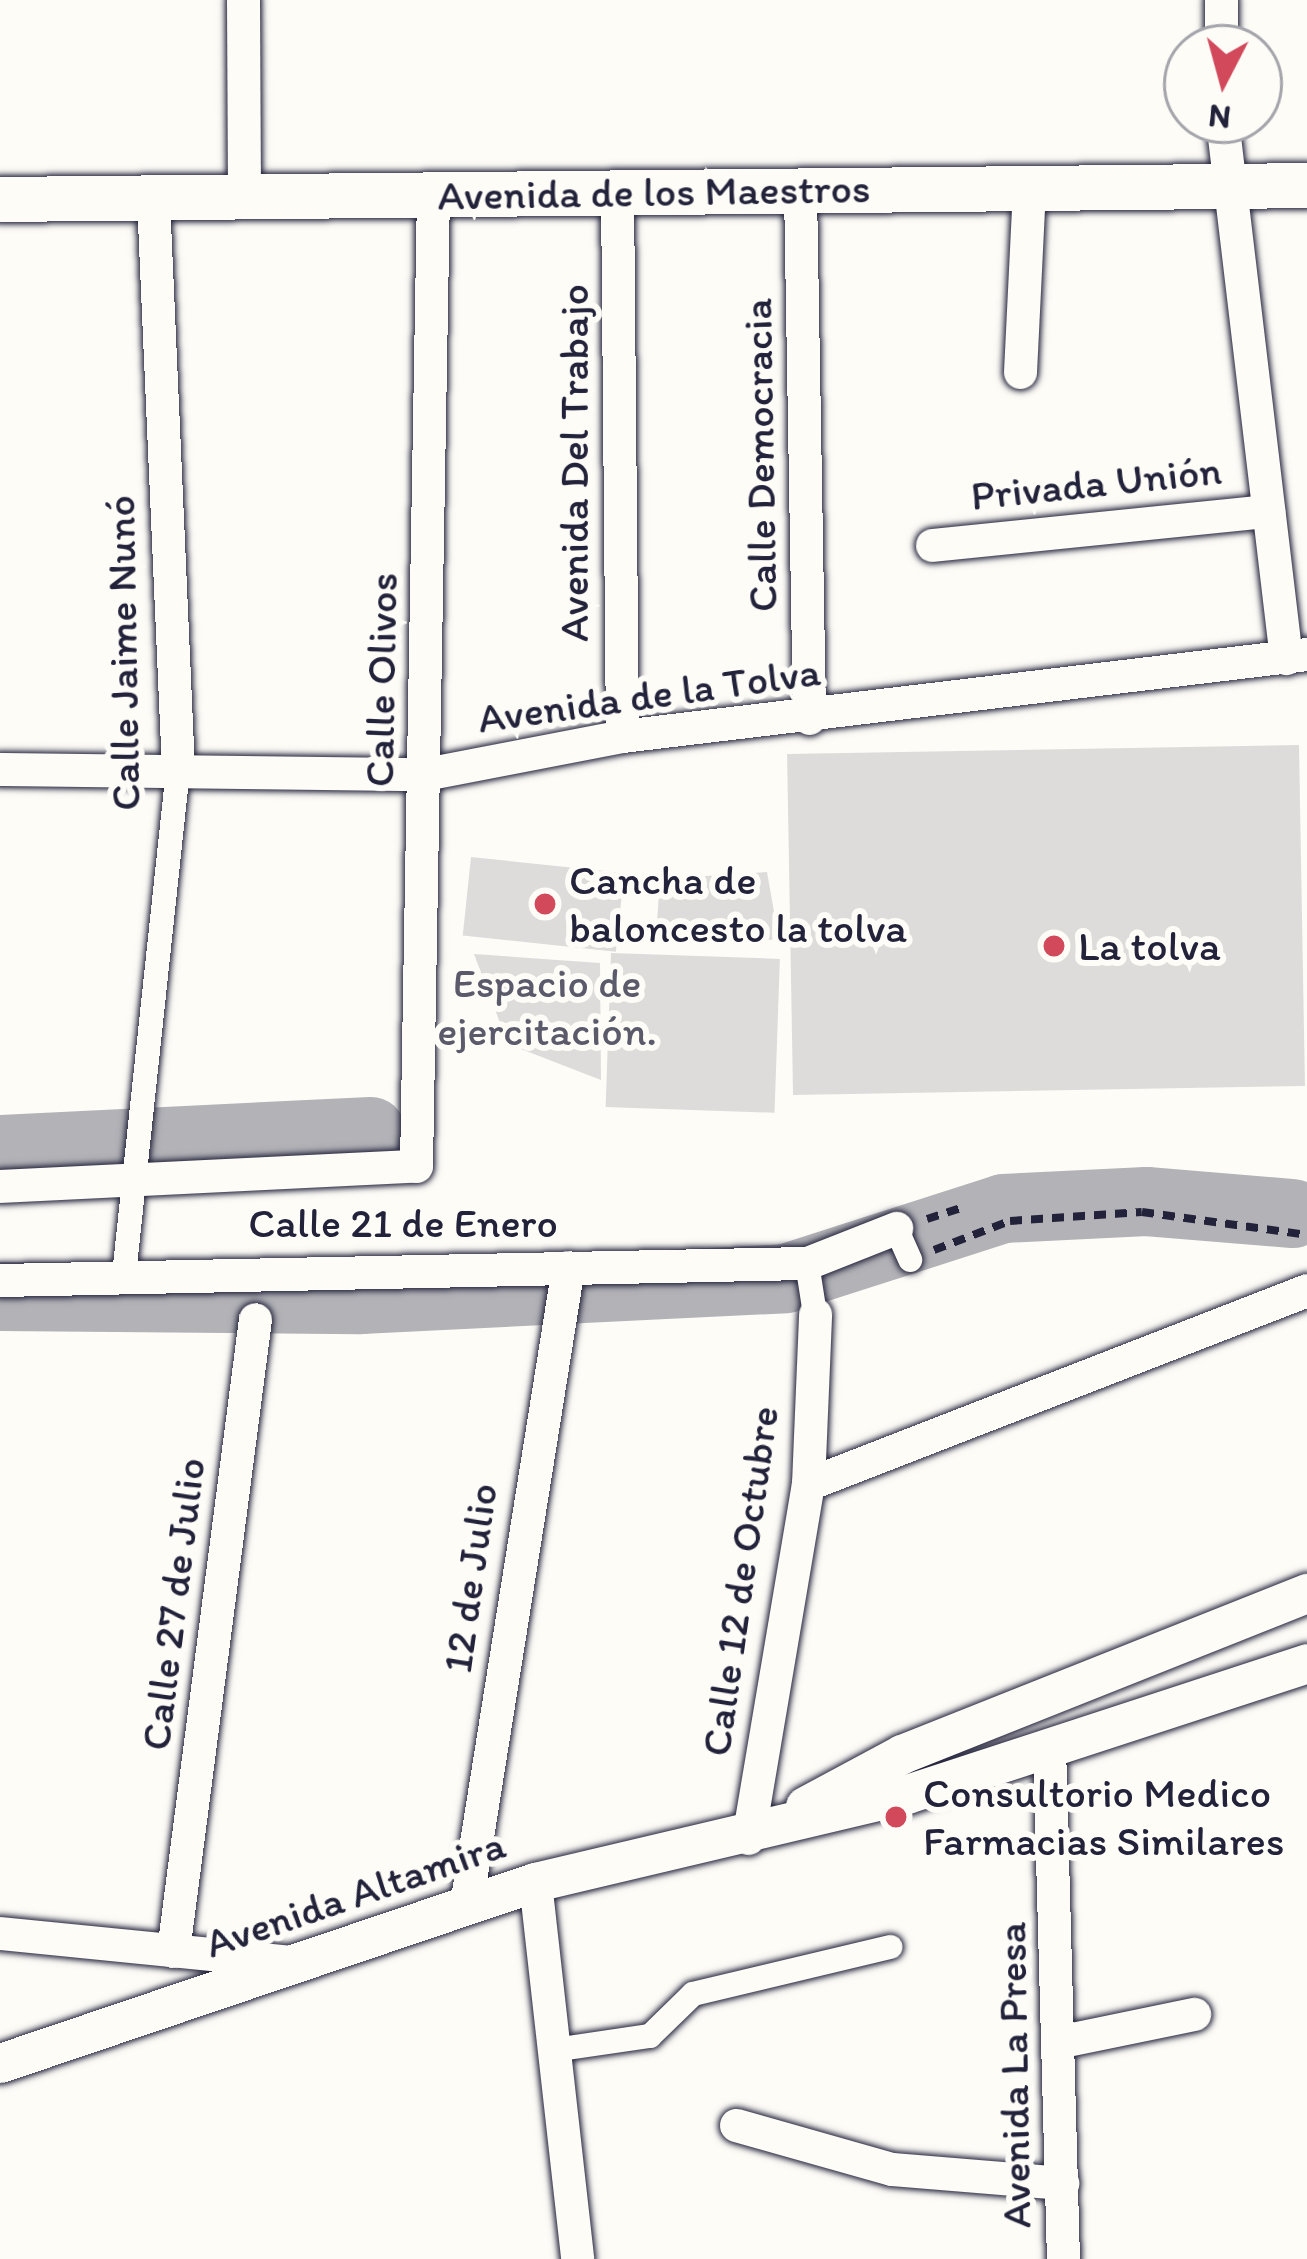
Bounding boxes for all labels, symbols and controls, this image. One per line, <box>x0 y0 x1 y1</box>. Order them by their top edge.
north arrow <box>1163 24 1283 144</box>
text: N <box>1206 97 1233 138</box>
street label: Avenida de los Maestros <box>437 163 871 221</box>
street label: Avenida Del Trabajo <box>549 285 599 641</box>
street label: Calle Democracia <box>732 297 788 613</box>
street label: Privada Unión <box>968 445 1224 521</box>
street label: Calle Jaime Nunó <box>95 495 151 811</box>
street label: Calle Olivos <box>354 572 408 788</box>
street label: Avenida de la Tolva <box>476 646 822 744</box>
place label: Cancha de baloncesto la tolva <box>569 855 908 954</box>
marker: Cancha de baloncesto la tolva <box>532 891 558 917</box>
place label: La tolva <box>1078 921 1220 971</box>
marker: La tolva <box>1041 933 1067 959</box>
park label: Espacio de ejercitación. <box>437 958 657 1056</box>
street label: Calle 21 de Enero <box>248 1198 558 1248</box>
street label: Calle 12 de Octubre <box>690 1403 790 1759</box>
street label: Calle 27 de Julio <box>130 1455 216 1753</box>
street label: 12 de Julio <box>432 1480 508 1676</box>
place label: Consultorio Medico Farmacias Similares <box>923 1768 1286 1866</box>
marker: Consultorio Medico Farmacias Similares <box>880 1801 912 1833</box>
street label: Avenida Altamira <box>198 1819 512 1969</box>
street label: Avenida La Presa <box>986 1922 1042 2228</box>

